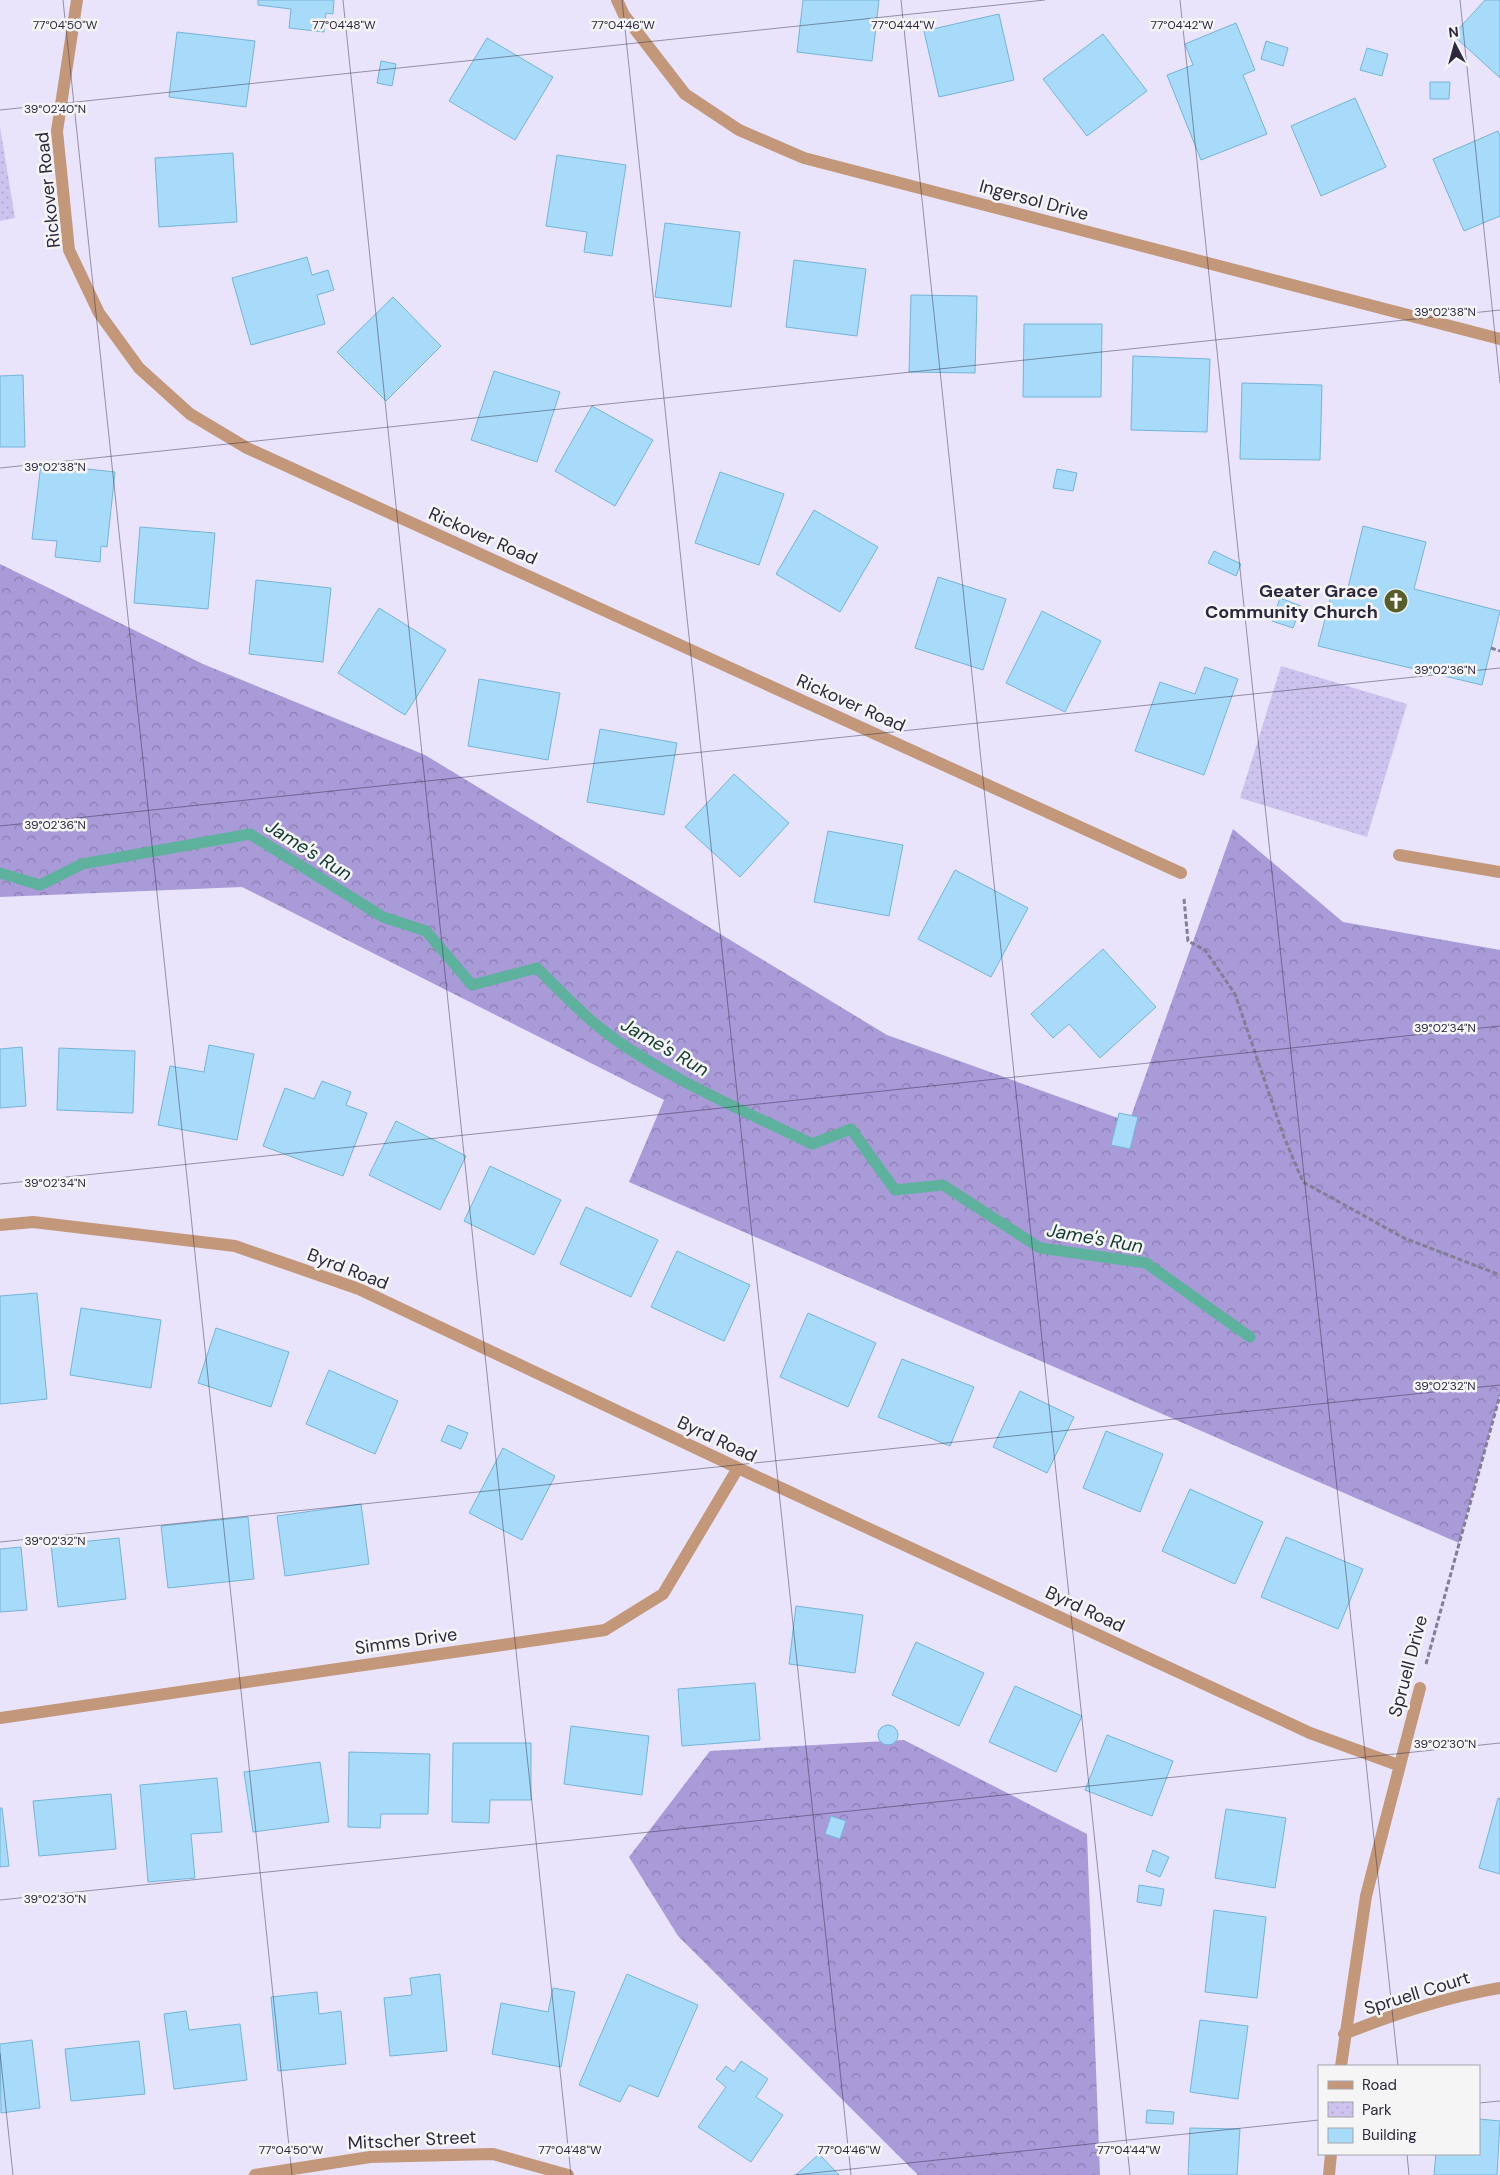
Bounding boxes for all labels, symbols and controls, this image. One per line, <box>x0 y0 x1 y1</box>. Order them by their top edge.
text: 77°04'50"W <box>33 17 98 33</box>
text: 77°04'48"W <box>312 17 376 33</box>
text: 77°04'46"W <box>591 17 655 33</box>
text: 77°04'44"W <box>871 17 935 33</box>
text: 77°04'42"W <box>1150 17 1214 33</box>
north arrow <box>1430 20 1480 70</box>
text: N <box>1448 23 1460 42</box>
text: 39°02'40"N <box>24 101 86 117</box>
street label: Rickover Road <box>30 131 66 249</box>
street label: Ingersol Drive <box>977 174 1091 226</box>
text: 39°02'38"N <box>1414 304 1476 320</box>
text: 39°02'38"N <box>24 459 86 475</box>
street label: Rickover Road <box>425 501 541 571</box>
place label: Geater Grace Community Church <box>1205 579 1378 624</box>
church icon: Geater Grace Community Church <box>1383 588 1409 614</box>
text: 39°02'36"N <box>1414 662 1476 678</box>
street label: Rickover Road <box>793 668 909 738</box>
water label: Jame's Run <box>261 814 357 886</box>
text: 39°02'36"N <box>24 817 86 833</box>
water label: Jame's Run <box>617 1012 714 1082</box>
text: 39°02'34"N <box>1414 1020 1476 1036</box>
text: 39°02'34"N <box>24 1175 86 1191</box>
water label: Jame's Run <box>1045 1217 1145 1259</box>
street label: Byrd Road <box>304 1243 392 1295</box>
text: 39°02'32"N <box>1414 1378 1476 1394</box>
street label: Byrd Road <box>673 1410 761 1468</box>
text: 39°02'32"N <box>24 1533 86 1549</box>
street label: Byrd Road <box>1041 1580 1129 1638</box>
street label: Spruell Drive <box>1383 1612 1433 1720</box>
street label: Simms Drive <box>353 1622 459 1660</box>
text: 39°02'30"N <box>1414 1736 1476 1752</box>
text: 39°02'30"N <box>24 1891 86 1907</box>
street label: Spruell Court <box>1361 1966 1473 2020</box>
legend <box>1318 2065 1480 2155</box>
text: Road <box>1362 2075 1397 2095</box>
text: Park <box>1362 2100 1392 2120</box>
street label: Mitscher Street <box>347 2125 477 2155</box>
text: Building <box>1362 2125 1417 2145</box>
text: 77°04'50"W <box>259 2142 324 2158</box>
text: 77°04'48"W <box>538 2142 602 2158</box>
text: 77°04'46"W <box>817 2142 881 2158</box>
text: 77°04'44"W <box>1097 2142 1161 2158</box>

